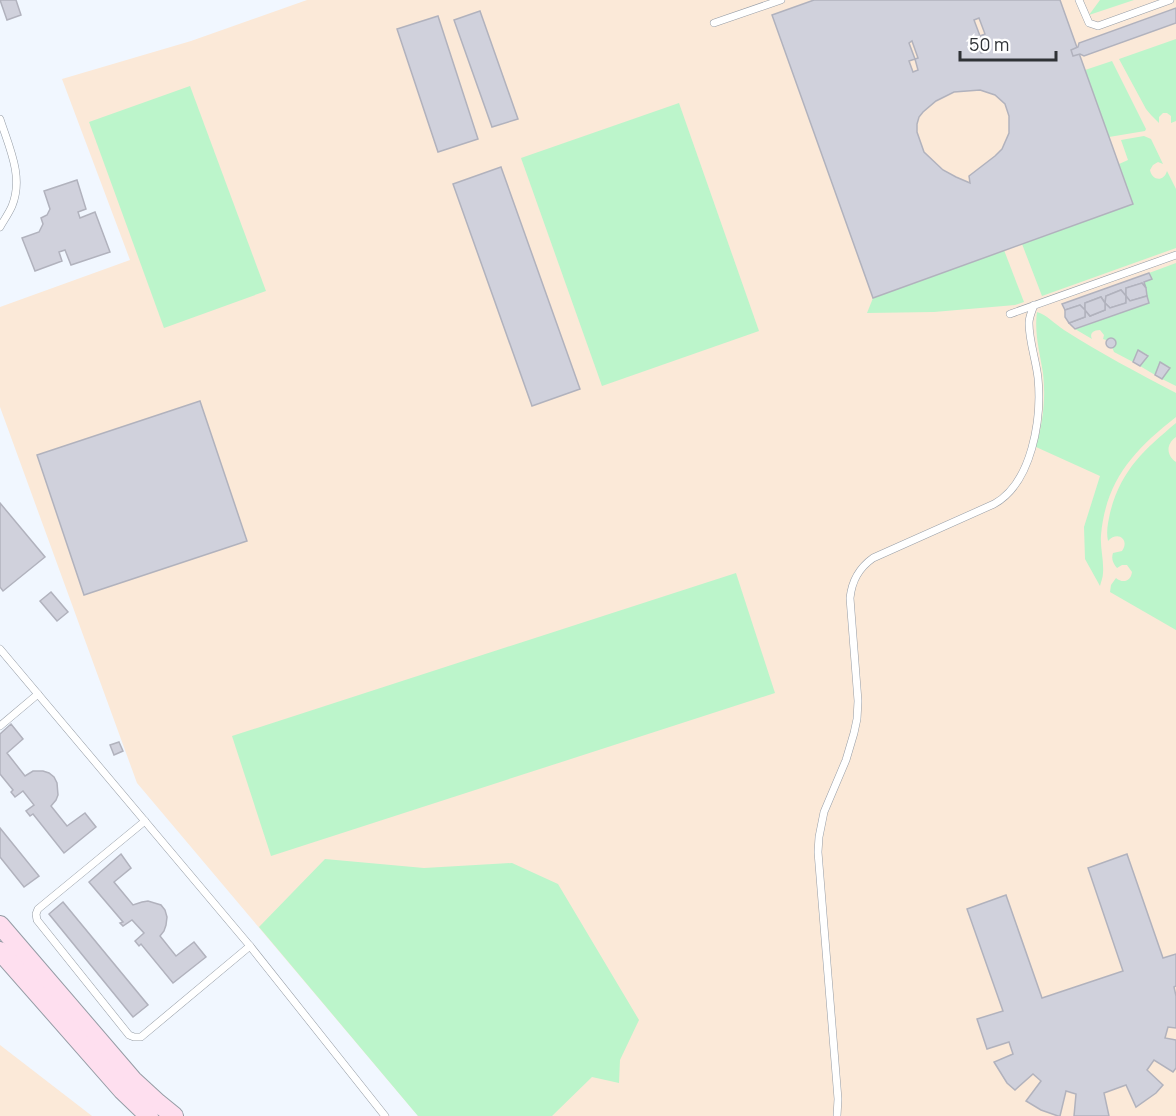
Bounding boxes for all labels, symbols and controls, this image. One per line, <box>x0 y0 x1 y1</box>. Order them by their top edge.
scale bar <box>960 24 1056 62</box>
text: 50 m <box>969 32 1009 56</box>

